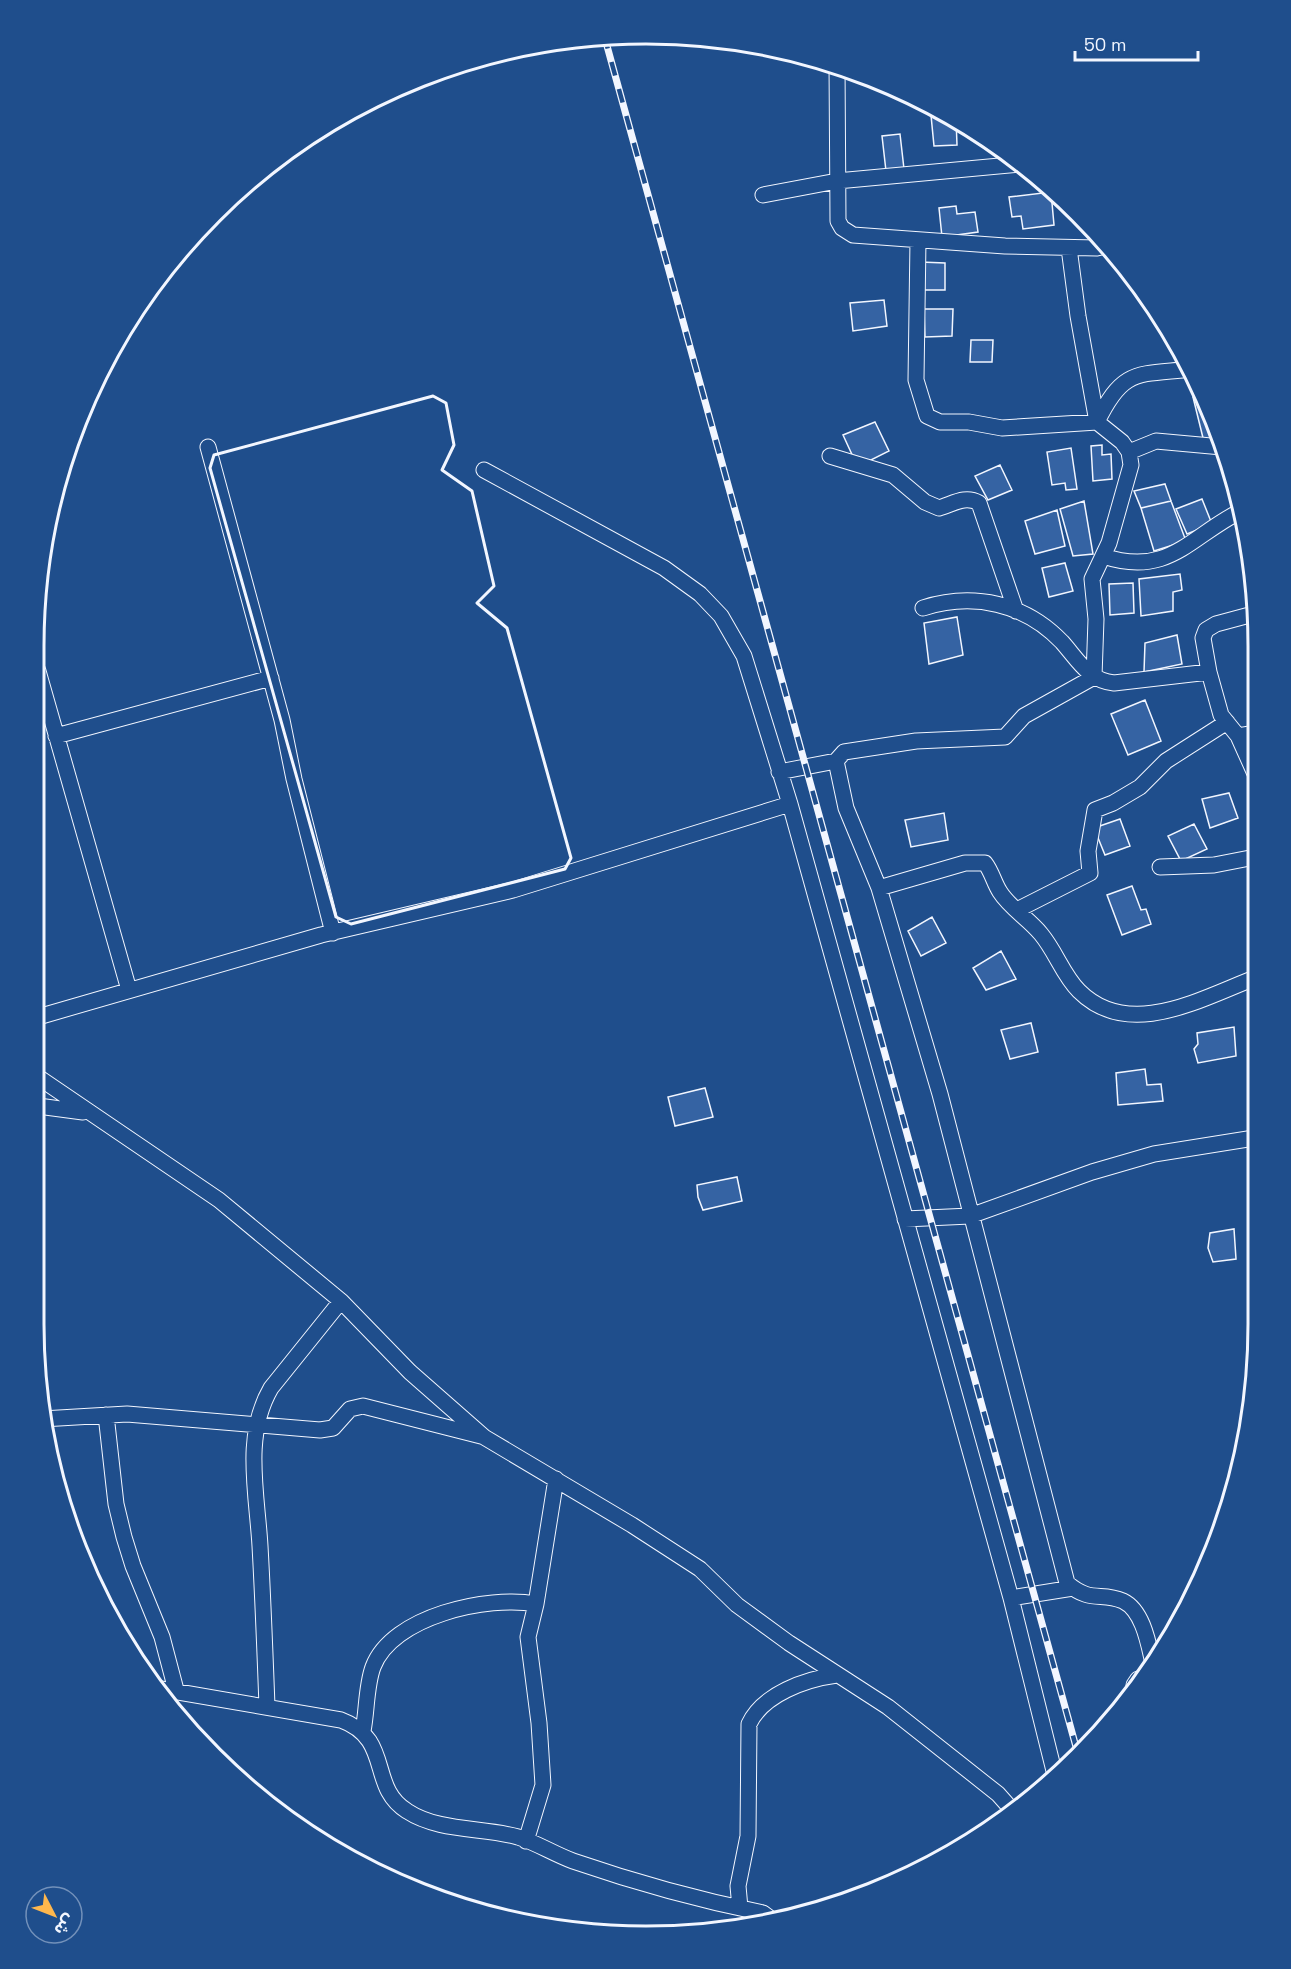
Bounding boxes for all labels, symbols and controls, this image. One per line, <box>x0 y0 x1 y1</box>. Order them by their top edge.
scale bar <box>1075 24 1198 62</box>
text: 50 m <box>1084 33 1126 56</box>
north arrow <box>24 1885 84 1945</box>
text: ش <box>50 1910 80 1940</box>

